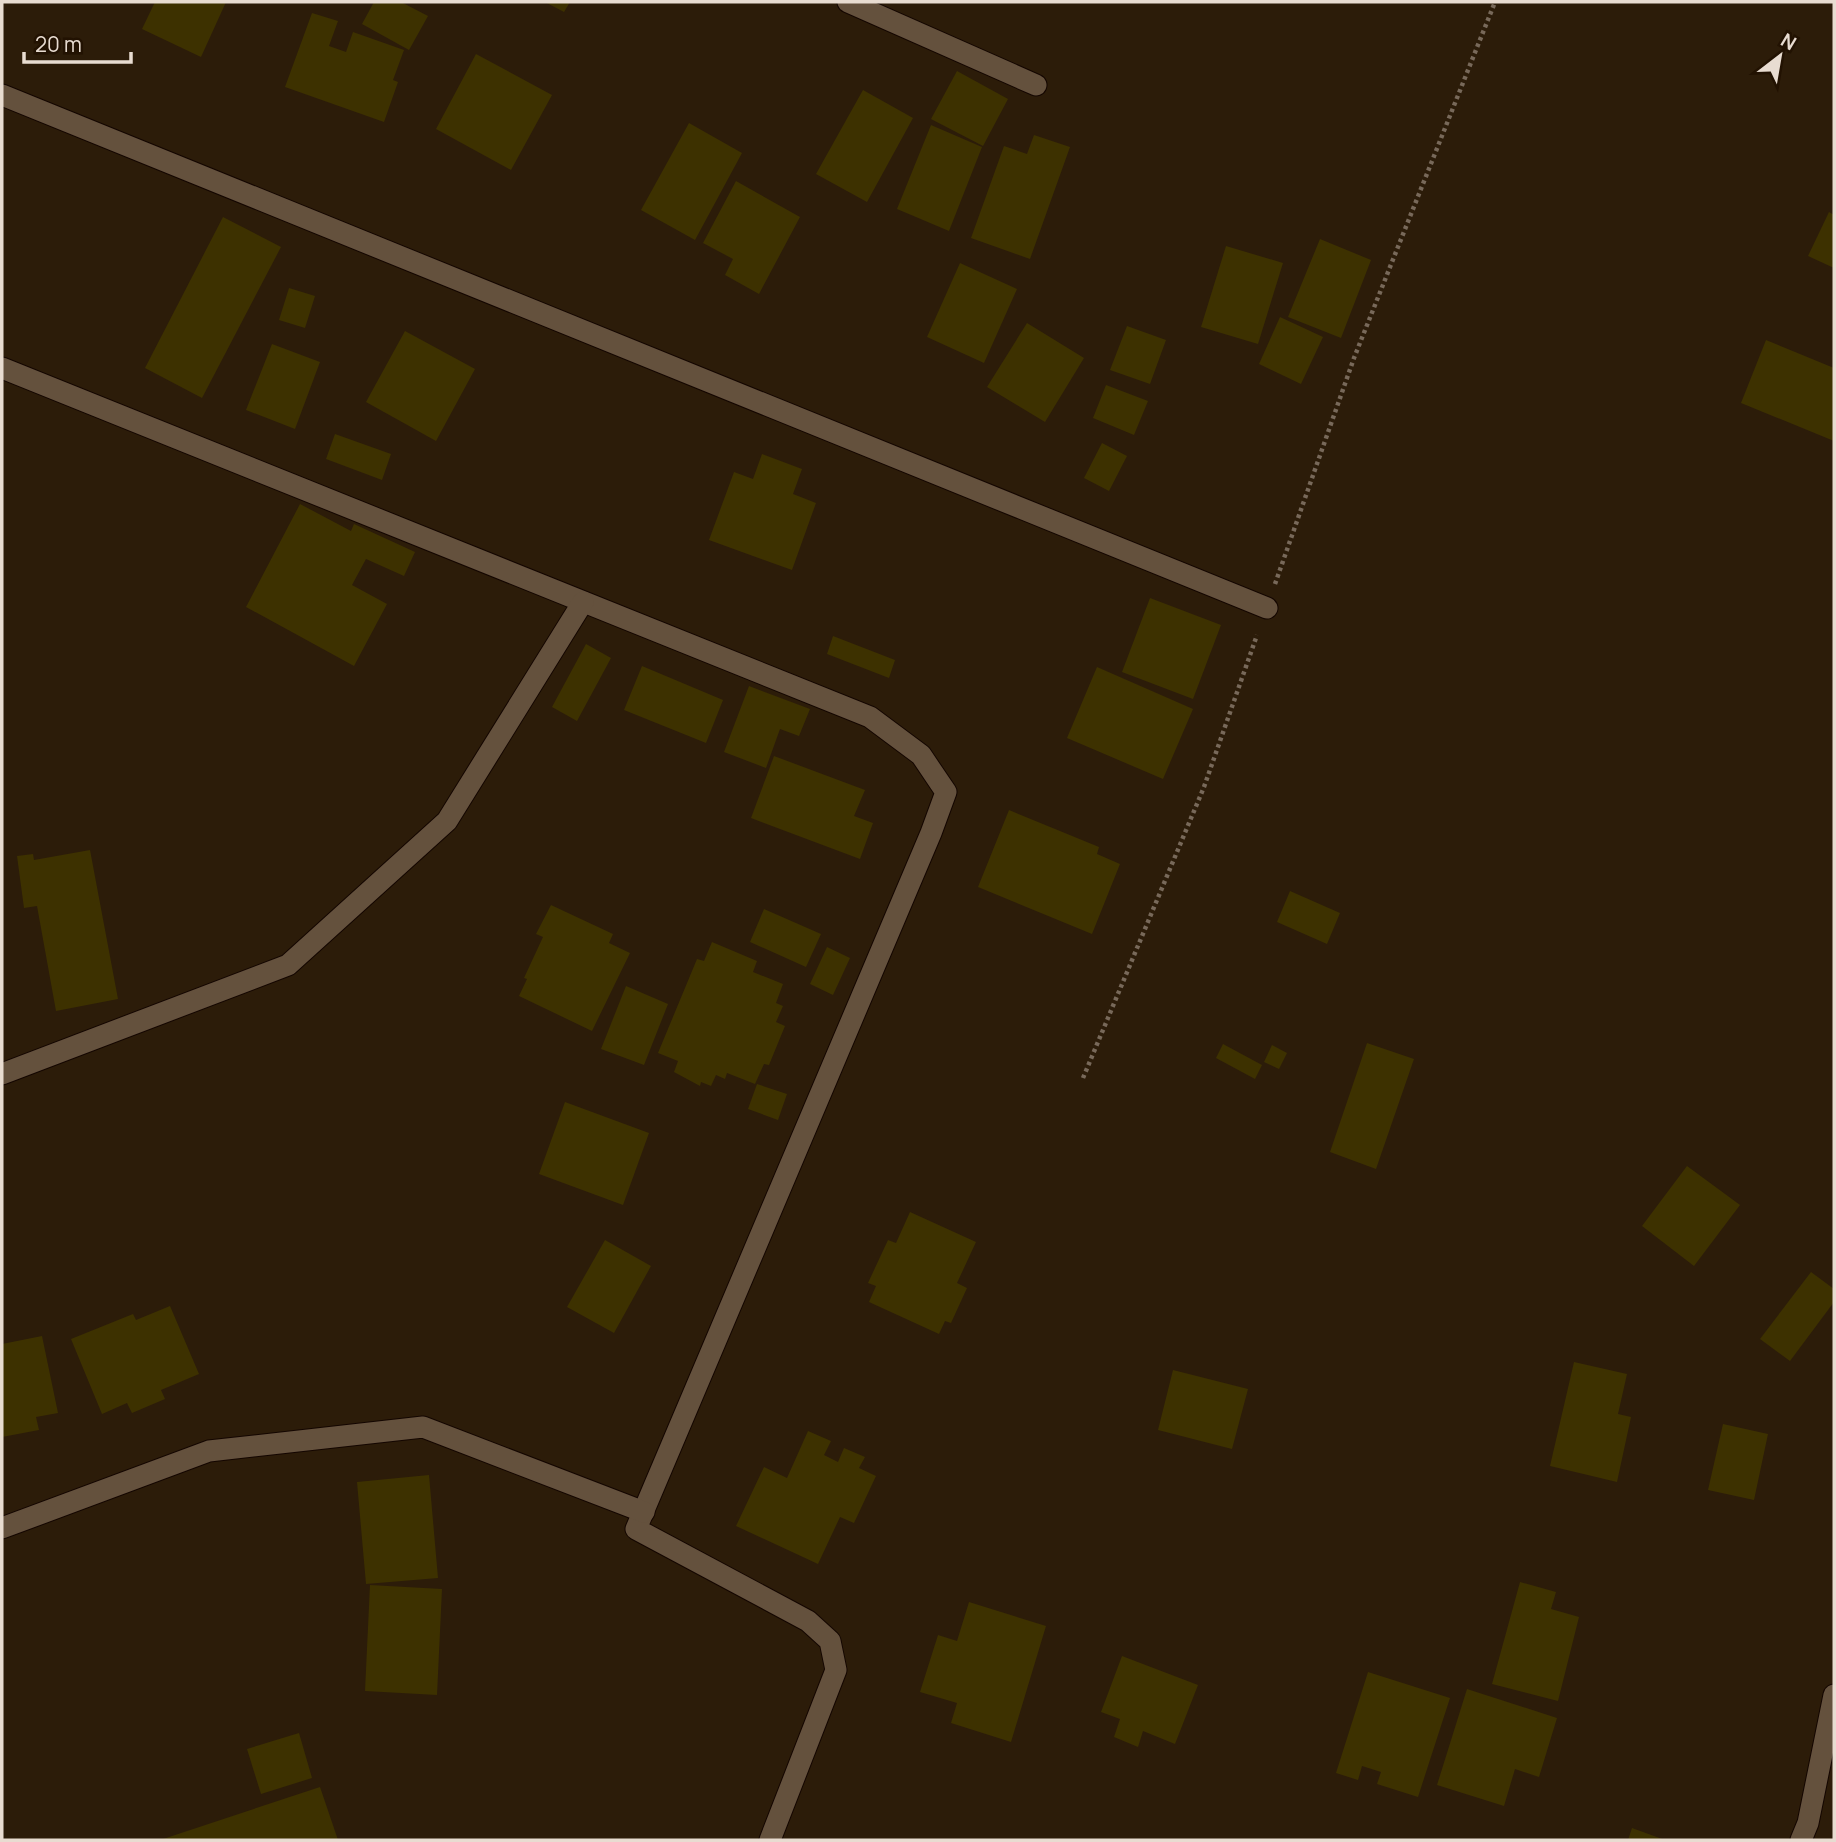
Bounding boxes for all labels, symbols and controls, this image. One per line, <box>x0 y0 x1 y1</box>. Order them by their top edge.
scale bar <box>24 21 131 65</box>
north arrow <box>1745 21 1815 91</box>
text: N <box>1776 27 1801 56</box>
text: 20 m <box>35 30 82 58</box>

